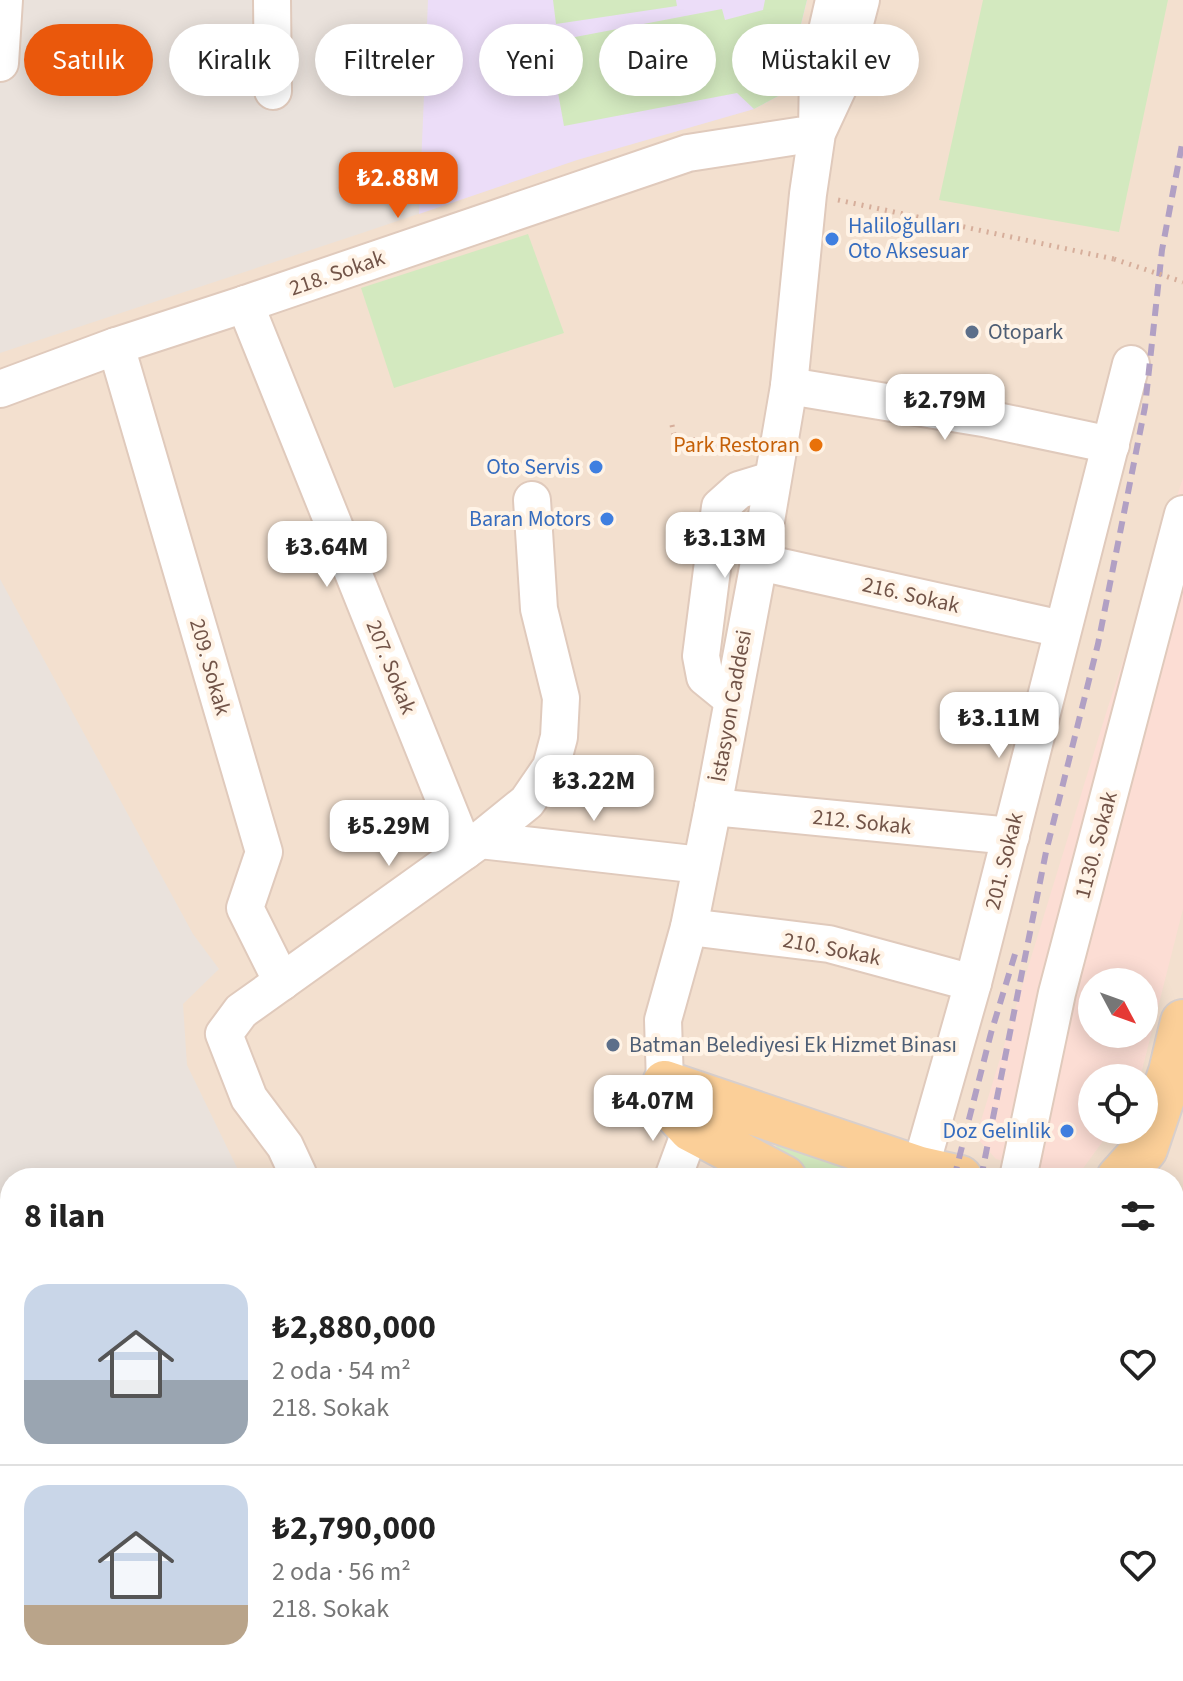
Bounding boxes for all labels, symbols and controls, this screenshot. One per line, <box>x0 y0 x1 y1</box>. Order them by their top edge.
chip: Satılık <box>24 24 153 96</box>
chip: Kiralık <box>169 24 299 96</box>
chip: Filtreler <box>315 24 463 96</box>
chip: Yeni <box>479 24 583 96</box>
chip: Daire <box>599 24 716 96</box>
chip: Müstakil ev <box>732 24 919 96</box>
pin: ₺2.88M <box>333 152 463 220</box>
text: ₺2.88M <box>357 159 439 196</box>
place label: Haliloğulları Oto Aksesuar <box>848 210 969 267</box>
marker: Haliloğulları Oto Aksesuar <box>823 230 841 248</box>
street label: 218. Sokak <box>285 242 389 304</box>
place label: Otopark <box>988 316 1063 348</box>
marker: Otopark <box>963 323 981 341</box>
pin: ₺2.79M <box>880 374 1010 442</box>
text: ₺2.79M <box>904 381 986 418</box>
place label: Park Restoran <box>673 429 800 461</box>
marker: Park Restoran <box>807 436 825 454</box>
place label: Oto Servis <box>486 451 580 483</box>
marker: Oto Servis <box>587 458 605 476</box>
place label: Baran Motors <box>469 503 591 535</box>
marker: Baran Motors <box>598 510 616 528</box>
pin: ₺3.13M <box>660 512 790 580</box>
text: ₺3.13M <box>684 519 766 556</box>
pin: ₺3.64M <box>262 521 392 589</box>
text: ₺3.64M <box>286 528 368 565</box>
street label: 216. Sokak <box>859 568 963 622</box>
street label: 209. Sokak <box>181 615 239 719</box>
street label: 207. Sokak <box>358 615 424 719</box>
street label: İstasyon Caddesi <box>702 627 760 785</box>
pin: ₺3.11M <box>934 692 1064 760</box>
text: ₺3.11M <box>958 699 1040 736</box>
pin: ₺3.22M <box>529 755 659 823</box>
text: ₺3.22M <box>553 762 635 799</box>
street label: 1130. Sokak <box>1066 788 1126 902</box>
pin: ₺5.29M <box>324 800 454 868</box>
street label: 212. Sokak <box>811 801 913 843</box>
text: ₺5.29M <box>348 807 430 844</box>
street label: 201. Sokak <box>976 809 1032 913</box>
street label: 210. Sokak <box>780 924 884 974</box>
north arrow <box>1078 968 1158 1048</box>
map controls <box>1078 968 1158 1144</box>
place label: Batman Belediyesi Ek Hizmet Binası <box>629 1029 957 1061</box>
marker: Batman Belediyesi Ek Hizmet Binası <box>604 1036 622 1054</box>
button: locate <box>1078 1064 1158 1144</box>
pin: ₺4.07M <box>588 1075 718 1143</box>
text: ₺4.07M <box>612 1082 694 1119</box>
place label: Doz Gelinlik <box>942 1115 1051 1147</box>
marker: Doz Gelinlik <box>1058 1122 1076 1140</box>
text: 8 ilan <box>24 1192 105 1241</box>
icon: filters <box>1116 1194 1160 1238</box>
text: ₺2,880,000 <box>272 1303 436 1352</box>
icon: home <box>88 1316 184 1412</box>
icon: heart <box>1116 1342 1160 1386</box>
text: 2 oda · 54 m² <box>272 1352 411 1389</box>
text: 218. Sokak <box>272 1389 389 1426</box>
text: ₺2,790,000 <box>272 1504 436 1553</box>
icon: home <box>88 1517 184 1613</box>
icon: heart <box>1116 1543 1160 1587</box>
text: 2 oda · 56 m² <box>272 1553 411 1590</box>
text: 218. Sokak <box>272 1590 389 1627</box>

